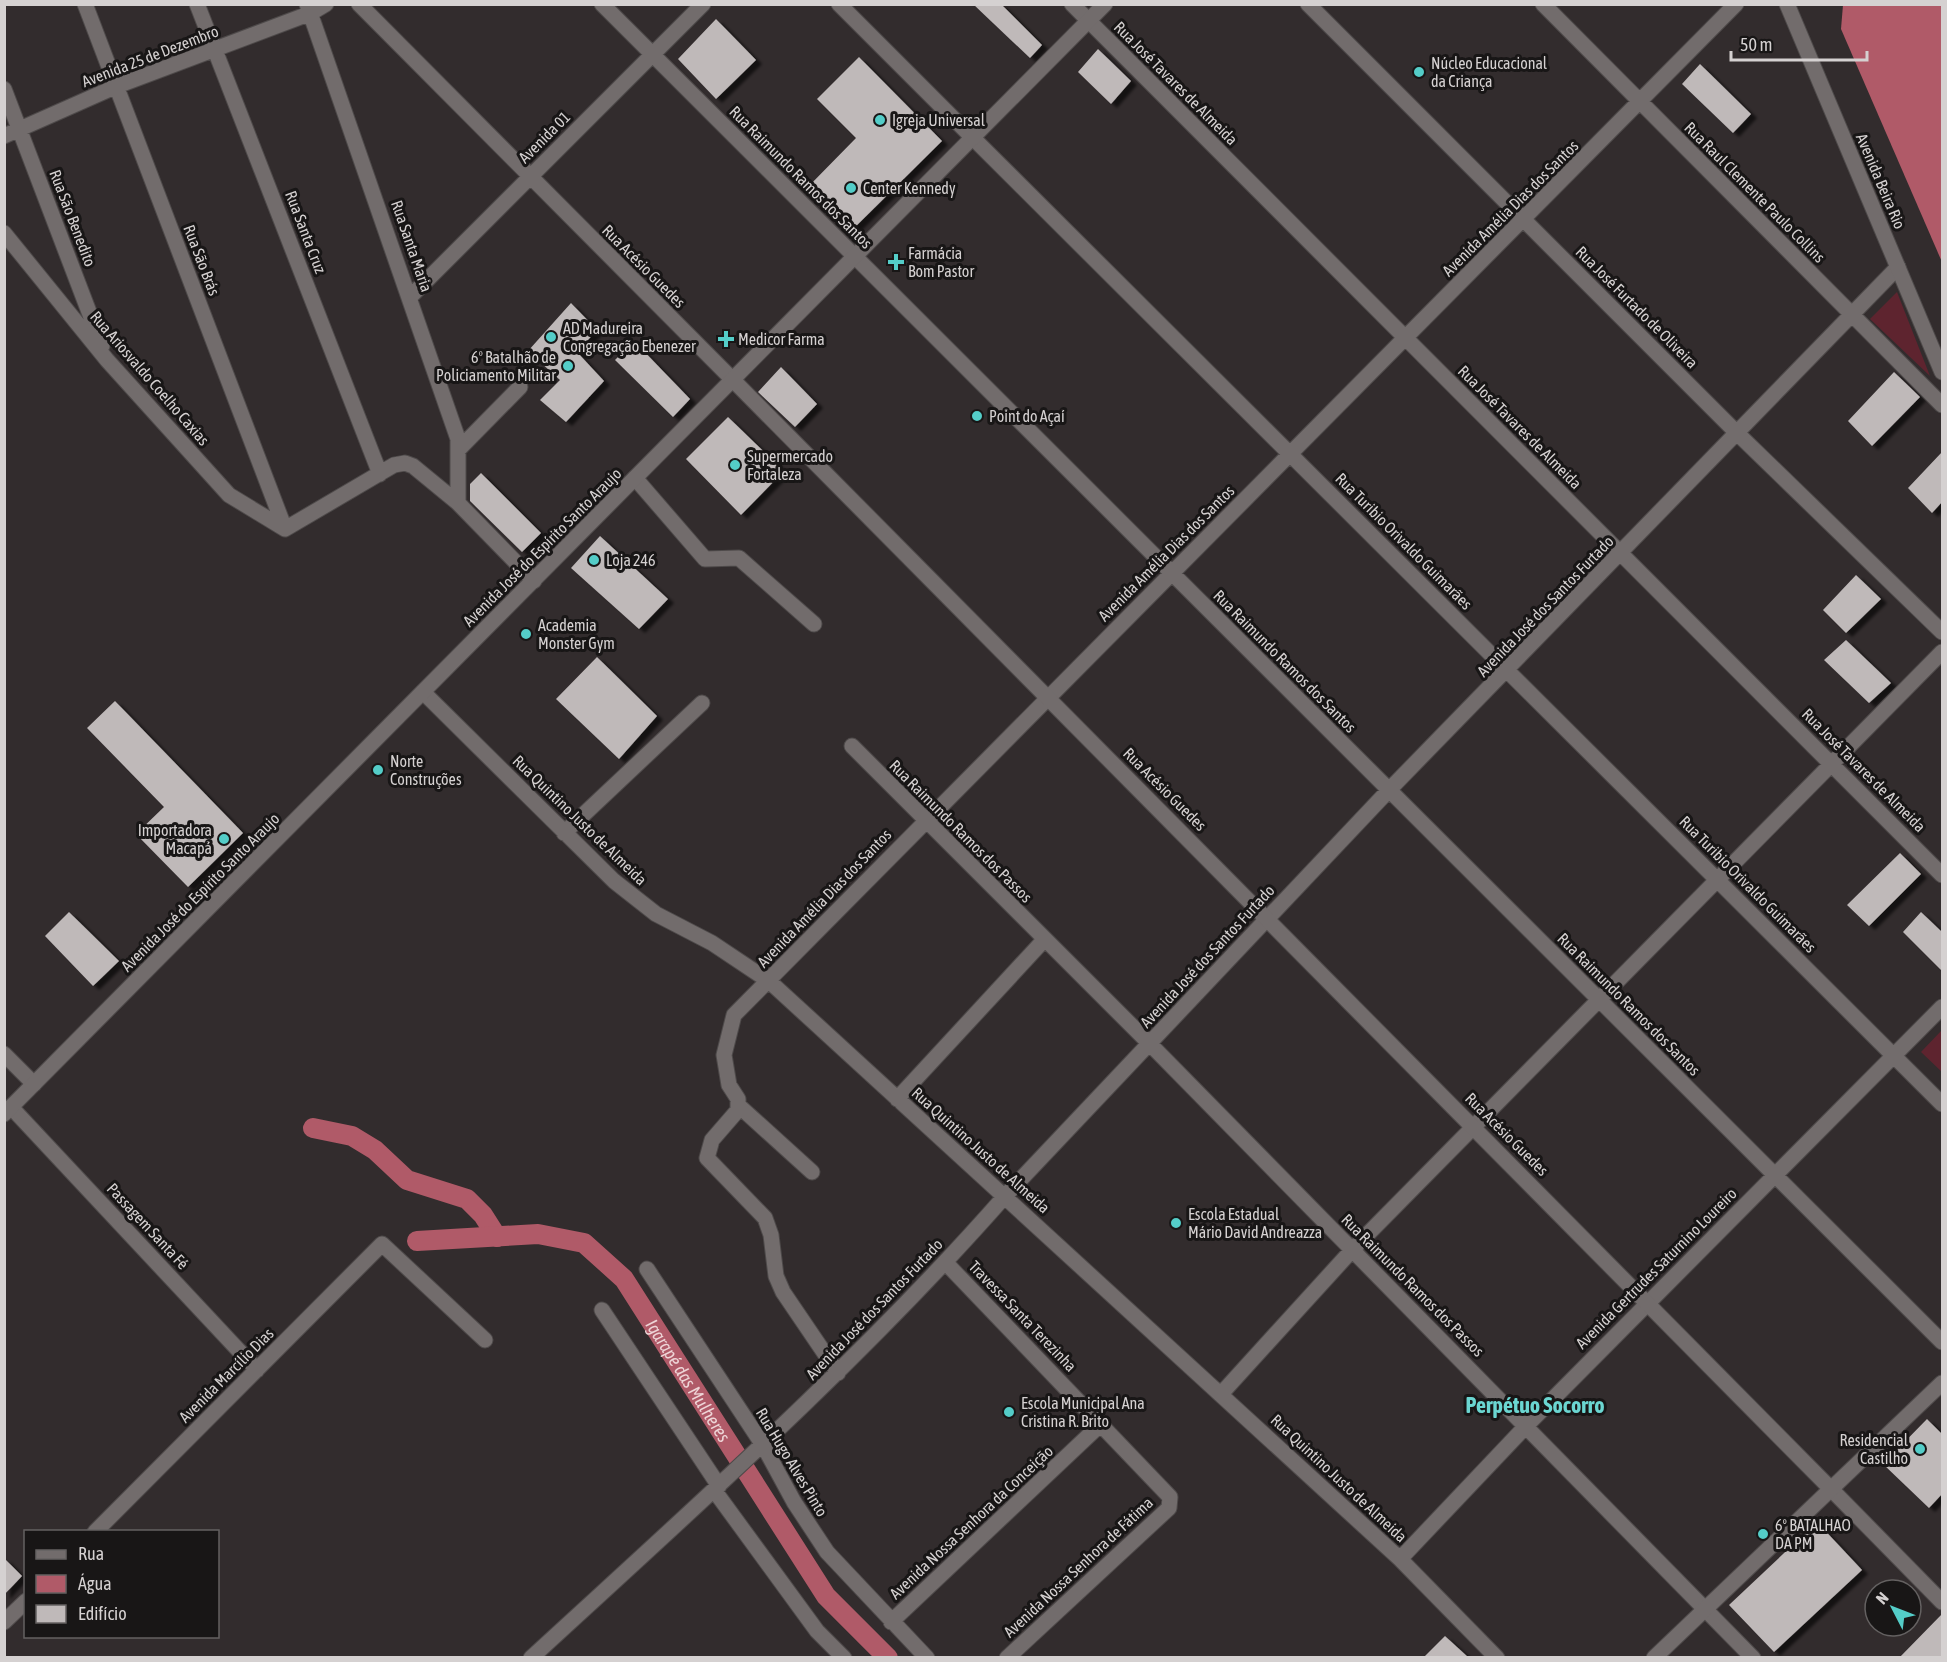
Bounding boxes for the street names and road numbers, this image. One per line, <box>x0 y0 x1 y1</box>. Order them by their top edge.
street label: Rua José Tavares de Almeida <box>1111 18 1241 148</box>
street label: Avenida 25 de Dezembro <box>79 22 221 90</box>
street label: Rua Raimundo Ramos dos Santos <box>726 102 876 252</box>
street label: Avenida 01 <box>515 108 573 166</box>
street label: Rua Raul Clemente Paulo Collins <box>1681 118 1829 266</box>
street label: Avenida Beira Rio <box>1853 131 1909 231</box>
street label: Avenida Amélia Dias dos Santos <box>1438 136 1582 280</box>
street label: Rua São Benedito <box>46 167 100 269</box>
street label: Rua Santa Cruz <box>282 188 330 276</box>
street label: Rua Santa Maria <box>388 198 436 294</box>
street label: Rua Acésio Guedes <box>599 221 689 311</box>
street label: Rua São Brás <box>180 222 224 298</box>
street label: Rua José Furtado de Oliveira <box>1572 242 1702 372</box>
street label: Rua Ariosvaldo Coelho Caxias <box>87 307 213 449</box>
street label: Rua José Tavares de Almeida <box>1455 362 1585 492</box>
street label: Avenida José do Espírito Santo Araujo <box>459 464 626 631</box>
street label: Rua Turibio Orivaldo Guimarães <box>1332 469 1476 613</box>
street label: Avenida Amélia Dias dos Santos <box>1094 481 1238 625</box>
street label: Avenida José dos Santos Furtado <box>1473 532 1617 680</box>
street label: Rua Raimundo Ramos dos Santos <box>1210 586 1360 736</box>
street label: Rua José Tavares de Almeida <box>1799 705 1929 835</box>
street label: Rua Acésio Guedes <box>1120 744 1210 834</box>
street label: Rua Quintino Justo de Almeida <box>509 751 651 889</box>
street label: Rua Raimundo Ramos dos Passos <box>886 756 1036 906</box>
street label: Avenida José do Espírito Santo Araujo <box>117 809 284 976</box>
street label: Rua Turibio Orivaldo Guimarães <box>1676 812 1820 956</box>
street label: Avenida Amélia Dias dos Santos <box>753 825 895 971</box>
street label: Avenida José dos Santos Furtado <box>1136 881 1278 1031</box>
street label: Rua Raimundo Ramos dos Santos <box>1554 929 1704 1079</box>
street label: Rua Quintino Justo de Almeida <box>909 1083 1053 1217</box>
street label: Rua Acésio Guedes <box>1462 1089 1552 1179</box>
street label: Passagem Santa Fé <box>103 1179 192 1273</box>
street label: Avenida Gertrudes Saturnino Loureiro <box>1572 1184 1740 1352</box>
street label: Rua Raimundo Ramos dos Passos <box>1338 1210 1488 1360</box>
street label: Avenida José dos Santos Furtado <box>802 1235 946 1383</box>
street label: Travessa Santa Terezinha <box>966 1257 1080 1375</box>
street label: Avenida Marcílio Dias <box>175 1324 277 1426</box>
street label: Rua Hugo Alves Pinto <box>752 1405 831 1520</box>
street label: Rua Quintino Justo de Almeida <box>1267 1410 1411 1546</box>
street label: Avenida Nossa Senhora da Conceição <box>886 1442 1057 1603</box>
street label: Avenida Nossa Senhora de Fátima <box>1000 1493 1156 1641</box>

